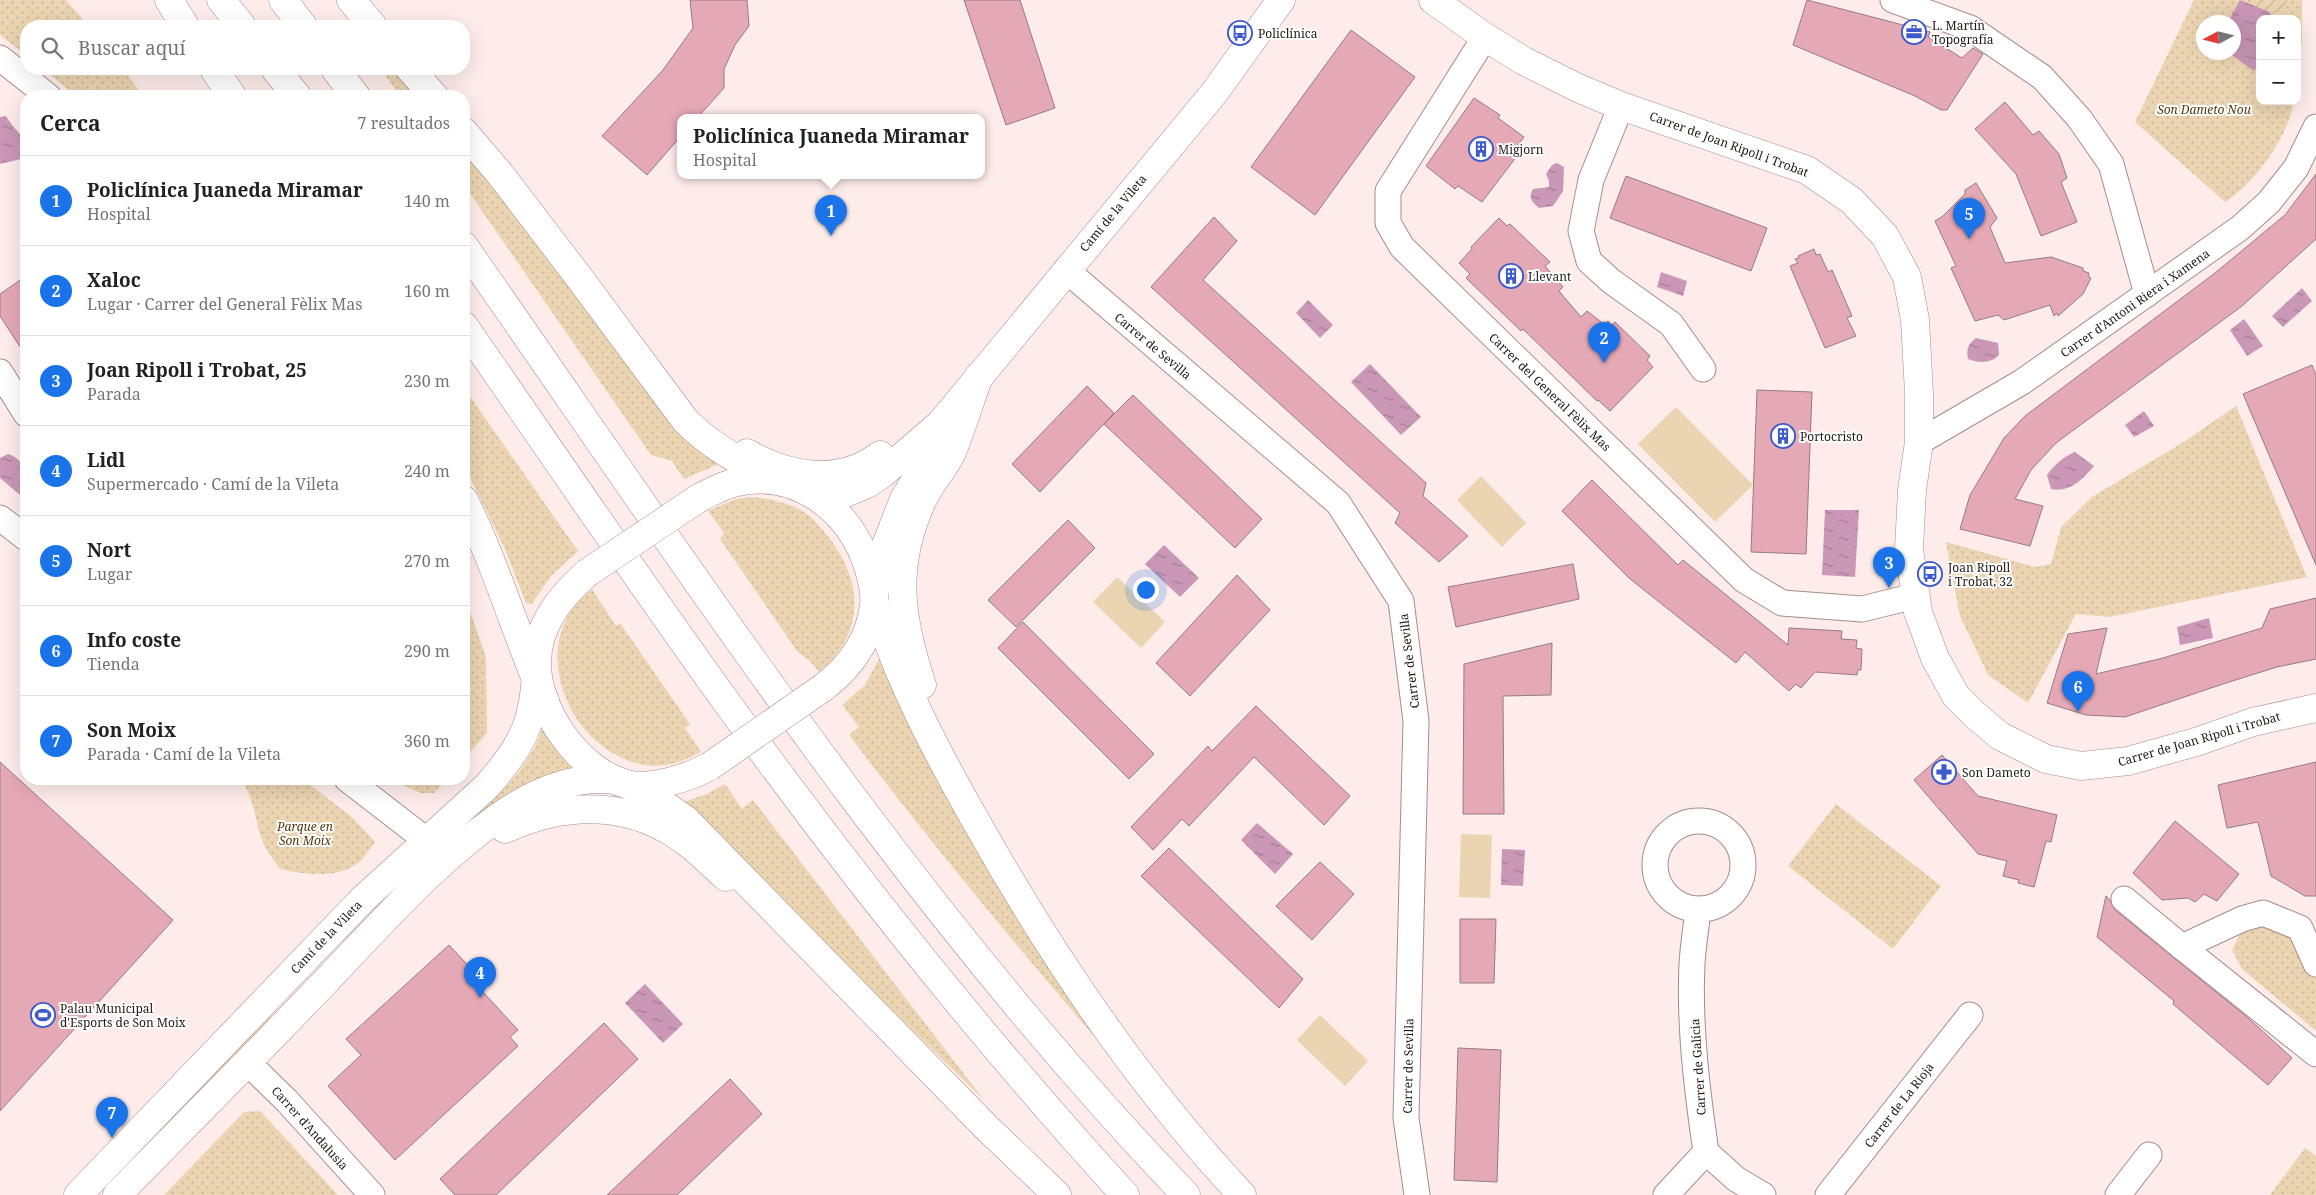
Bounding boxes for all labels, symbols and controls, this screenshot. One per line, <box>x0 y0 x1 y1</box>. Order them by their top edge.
north arrow <box>2196 15 2241 60</box>
map controls <box>2256 15 2301 105</box>
button: + <box>2256 15 2301 60</box>
place label: L. Martín Topografía <box>1932 17 1994 48</box>
office icon: L. Martín Topografía <box>1901 19 1927 45</box>
search box <box>20 20 470 75</box>
bus stop icon: Policlínica <box>1227 20 1253 46</box>
place label: Policlínica <box>1258 25 1318 42</box>
icon: search <box>38 34 66 62</box>
text: Buscar aquí <box>78 35 186 61</box>
button: − <box>2256 60 2301 105</box>
park label: Son Dameto Nou <box>2157 101 2251 118</box>
street label: Carrer de Joan Ripoll i Trobat <box>1647 107 1811 181</box>
text: Cerca <box>40 109 101 137</box>
text: 7 resultados <box>358 112 450 134</box>
popup <box>677 114 985 179</box>
text: Policlínica Juaneda Miramar <box>693 123 969 149</box>
building icon: Migjorn <box>1468 136 1494 162</box>
place label: Migjorn <box>1498 141 1544 158</box>
text: Hospital <box>693 149 757 171</box>
street label: Camí de la Vileta <box>1076 171 1151 255</box>
text: Policlínica Juaneda Miramar <box>87 177 363 203</box>
text: 1 <box>51 190 61 212</box>
text: 140 m <box>404 190 450 212</box>
pin: 1 <box>815 195 847 236</box>
pin: 5 <box>1953 198 1985 239</box>
text: Hospital <box>87 203 151 225</box>
street label: Carrer d'Antoni Riera i Xamena <box>2057 245 2213 361</box>
building icon: Llevant <box>1498 263 1524 289</box>
text: Xaloc <box>87 267 141 293</box>
place label: Llevant <box>1528 268 1571 285</box>
text: 2 <box>51 280 61 302</box>
text: 160 m <box>404 280 450 302</box>
text: Lugar · Carrer del General Fèlix Mas <box>87 293 363 315</box>
street label: Carrer de Sevilla <box>1111 309 1195 383</box>
pin: 2 <box>1588 322 1620 363</box>
street label: Carrer del General Fèlix Mas <box>1485 329 1615 455</box>
text: Joan Ripoll i Trobat, 25 <box>87 357 307 383</box>
text: 3 <box>51 370 61 392</box>
text: 230 m <box>404 370 450 392</box>
text: Parada <box>87 383 141 405</box>
building icon: Portocristo <box>1770 423 1796 449</box>
place label: Portocristo <box>1800 428 1863 445</box>
text: Lidl <box>87 447 125 473</box>
text: 4 <box>51 460 61 482</box>
text: 240 m <box>404 460 450 482</box>
text: Supermercado · Camí de la Vileta <box>87 473 339 495</box>
text: Nort <box>87 537 131 563</box>
pin: 3 <box>1873 547 1905 588</box>
text: 5 <box>51 550 61 572</box>
text: 270 m <box>404 550 450 572</box>
place label: Joan Ripoll i Trobat, 32 <box>1947 559 2013 590</box>
bus stop icon: Joan Ripoll i Trobat, 32 <box>1917 561 1943 587</box>
text: Lugar <box>87 563 132 585</box>
your location <box>1133 577 1159 603</box>
street label: Carrer de Sevilla <box>1395 612 1423 709</box>
text: Info coste <box>87 627 181 653</box>
text: 6 <box>51 640 61 662</box>
text: 290 m <box>404 640 450 662</box>
text: Tienda <box>87 653 140 675</box>
pin: 6 <box>2062 671 2094 712</box>
street label: Carrer de Joan Ripoll i Trobat <box>2116 708 2282 770</box>
text: Son Moix <box>87 717 176 743</box>
text: 7 <box>51 730 61 752</box>
text: 360 m <box>404 730 450 752</box>
text: Parada · Camí de la Vileta <box>87 743 281 765</box>
pharmacy icon: Son Dameto <box>1931 759 1957 785</box>
place label: Son Dameto <box>1962 764 2031 781</box>
park label: Parque en Son Moix <box>276 818 333 849</box>
street label: Camí de la Vileta <box>287 896 366 977</box>
pin: 4 <box>464 957 496 998</box>
place label: Palau Municipal d'Esports de Son Moix <box>60 1000 186 1031</box>
sports icon: Palau Municipal d'Esports de Son Moix <box>30 1002 56 1028</box>
street label: Carrer de Sevilla <box>1399 1018 1417 1114</box>
street label: Carrer de Galícia <box>1686 1018 1710 1116</box>
street label: Carrer de La Rioja <box>1860 1059 1938 1151</box>
street label: Carrer d'Andalusia <box>268 1082 352 1174</box>
pin: 7 <box>96 1097 128 1138</box>

